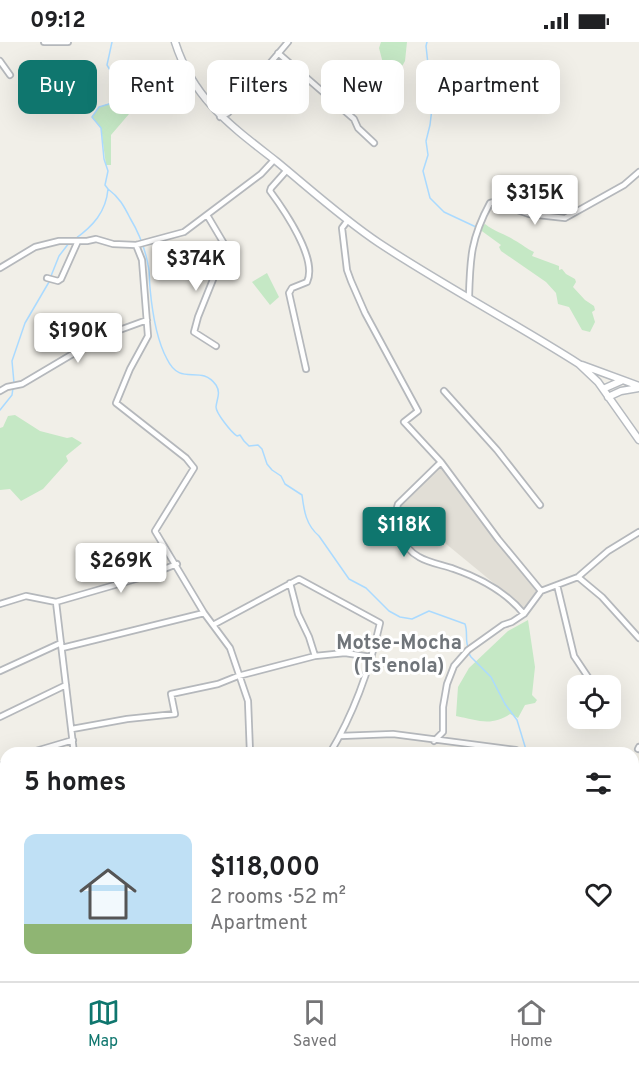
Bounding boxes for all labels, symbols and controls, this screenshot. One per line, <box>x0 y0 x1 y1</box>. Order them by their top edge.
text: 09:12 <box>30 8 86 35</box>
chip: Buy <box>18 60 97 114</box>
chip: Rent <box>109 60 195 114</box>
chip: Filters <box>207 60 309 114</box>
chip: New <box>321 60 404 114</box>
chip: Apartment <box>416 60 560 114</box>
pin: $315K <box>493 175 577 226</box>
text: $315K <box>506 181 564 207</box>
pin: $374K <box>154 241 238 292</box>
text: $374K <box>166 247 226 273</box>
pin: $190K <box>36 313 120 364</box>
text: $190K <box>48 319 108 345</box>
pin: $118K <box>362 507 446 558</box>
text: $118K <box>377 513 431 539</box>
pin: $269K <box>79 543 163 594</box>
text: $269K <box>89 549 153 575</box>
district label: Motse-Mocha (Ts'enola) <box>336 631 462 680</box>
map controls <box>567 675 621 729</box>
button: locate <box>567 675 621 729</box>
text: 5 homes <box>24 767 126 800</box>
icon: filters <box>582 767 615 800</box>
text: $118,000 <box>210 852 320 885</box>
icon: home <box>72 858 144 930</box>
icon: heart <box>582 878 615 911</box>
text: 2 rooms · 52 m² <box>210 885 346 911</box>
text: Apartment <box>210 911 308 937</box>
tab: Map <box>87 996 120 1052</box>
tab: Saved <box>293 996 337 1052</box>
tab: Home <box>510 996 552 1052</box>

